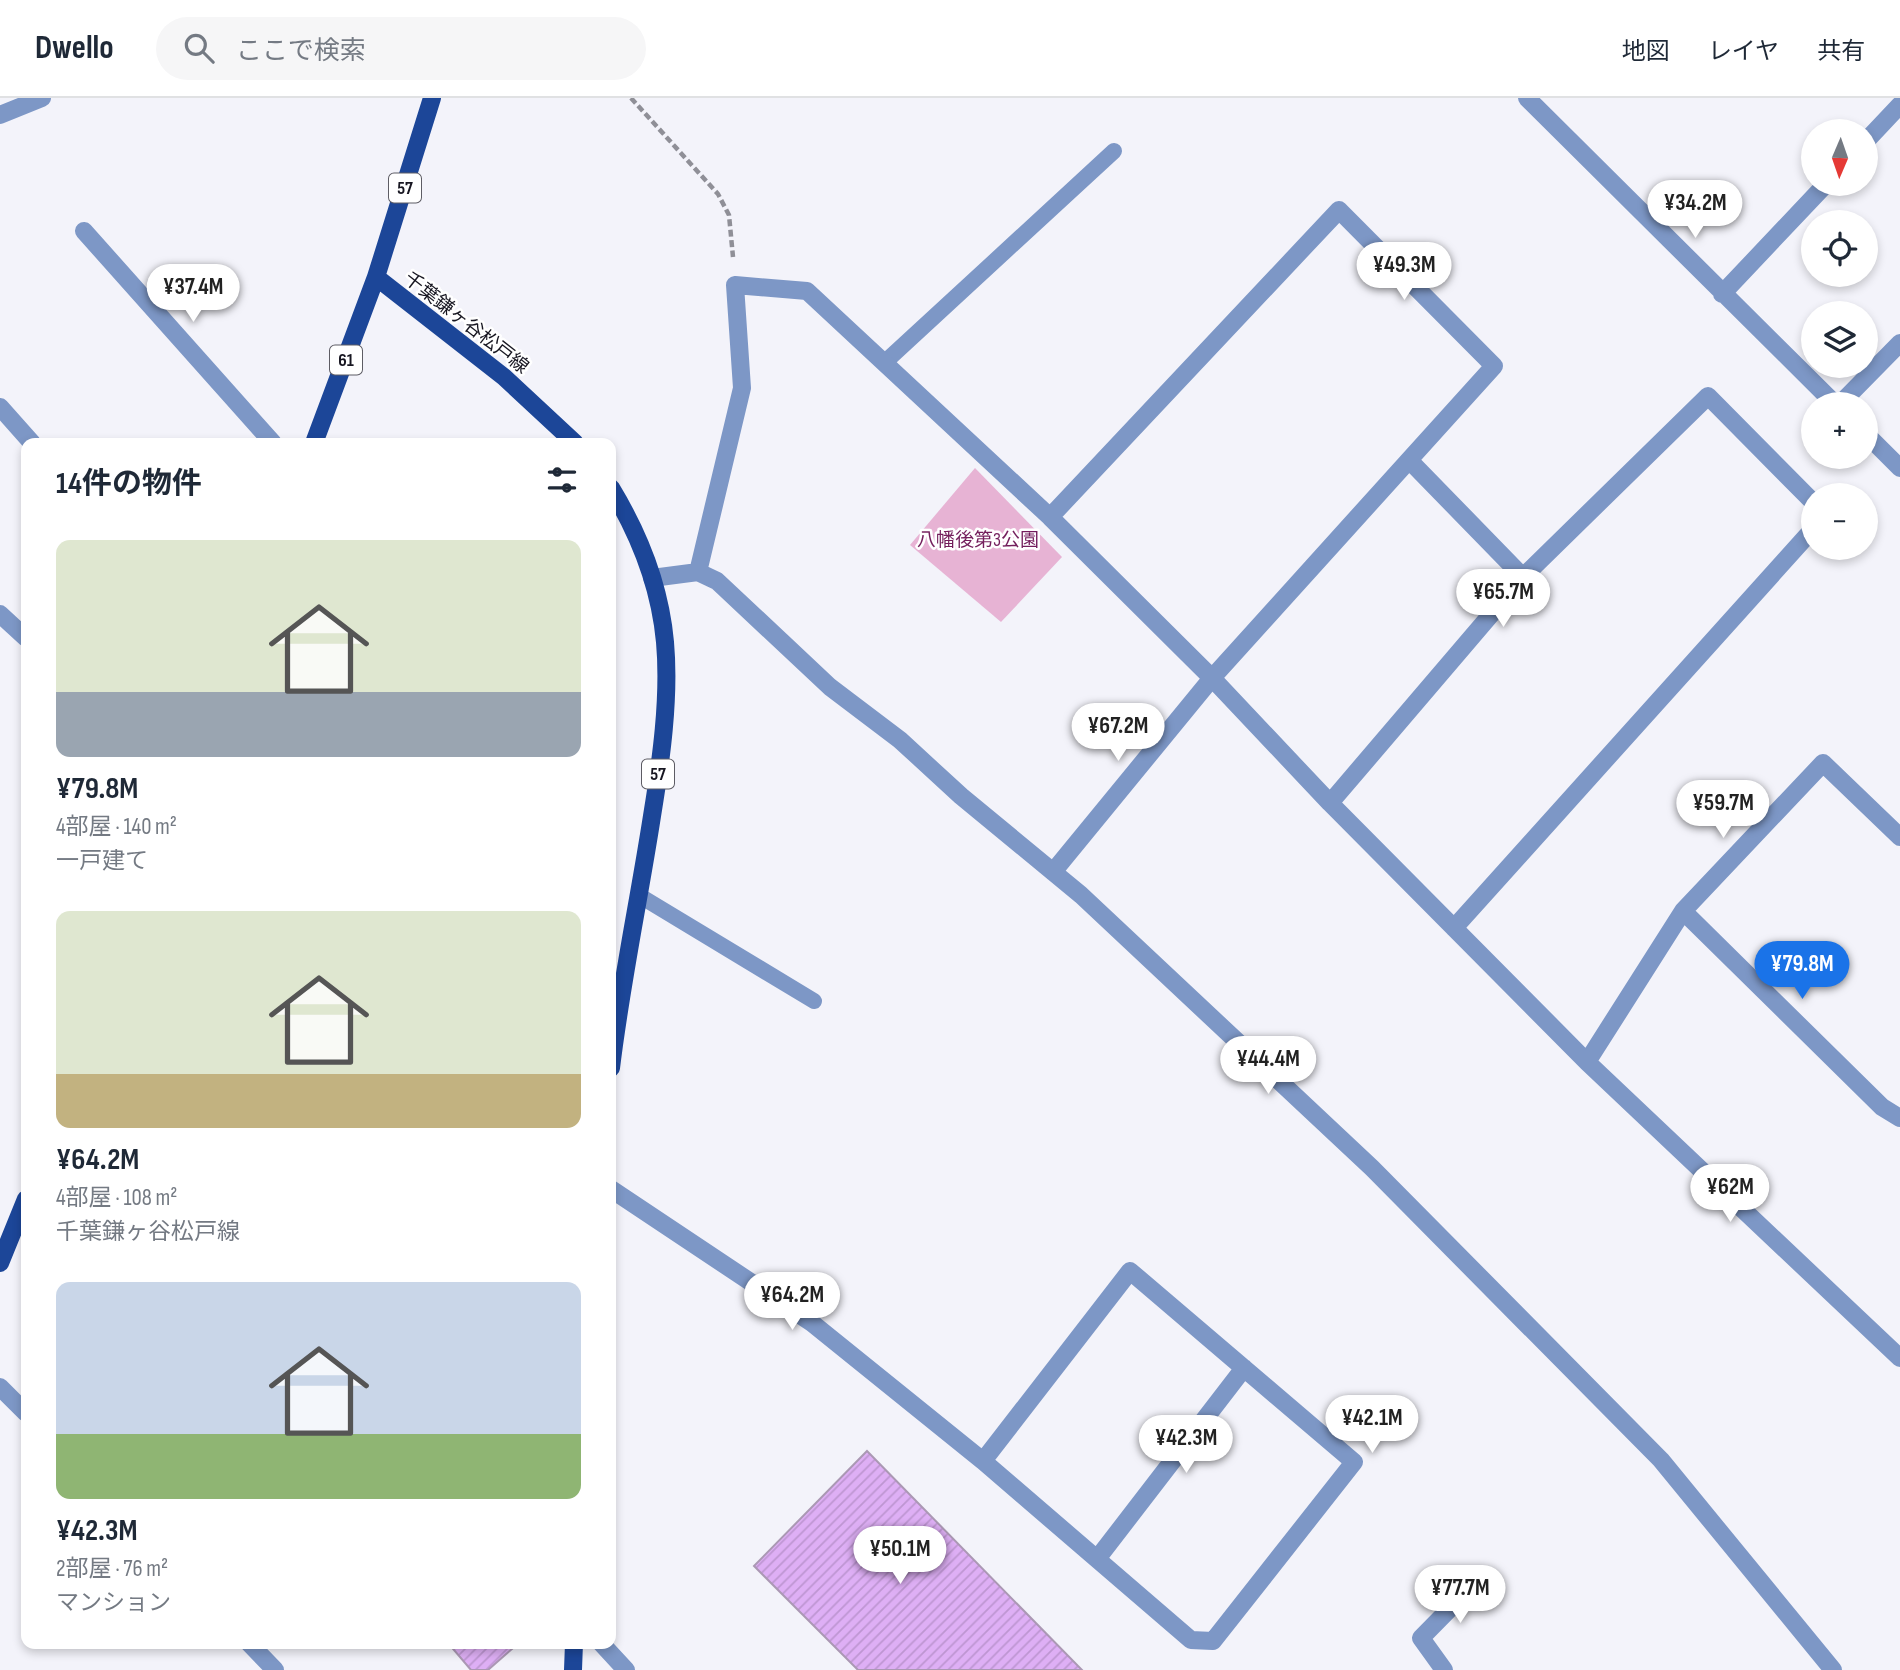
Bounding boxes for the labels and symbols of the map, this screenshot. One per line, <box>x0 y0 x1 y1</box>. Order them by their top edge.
north arrow <box>1801 119 1878 196</box>
road number: 57 <box>389 174 421 202</box>
pin: ¥34.2M <box>1638 180 1752 240</box>
pin: ¥49.3M <box>1347 242 1461 302</box>
pin: ¥37.4M <box>136 264 250 324</box>
street label: 千葉鎌ヶ谷松戸線 <box>399 267 533 379</box>
road number: 61 <box>330 346 362 374</box>
park label: 八幡後第3公園 <box>917 529 1039 552</box>
pin: ¥65.7M <box>1446 570 1560 629</box>
pin: ¥67.2M <box>1061 704 1175 763</box>
road number: 57 <box>642 760 674 788</box>
pin: ¥59.7M <box>1666 780 1780 840</box>
pin: ¥79.8M <box>1745 942 1859 1001</box>
pin: ¥44.4M <box>1211 1037 1325 1096</box>
pin: ¥62M <box>1689 1164 1771 1224</box>
pin: ¥64.2M <box>735 1272 849 1332</box>
pin: ¥42.1M <box>1315 1396 1429 1455</box>
pin: ¥42.3M <box>1129 1416 1243 1475</box>
pin: ¥50.1M <box>843 1526 957 1586</box>
pin: ¥77.7M <box>1403 1566 1517 1625</box>

